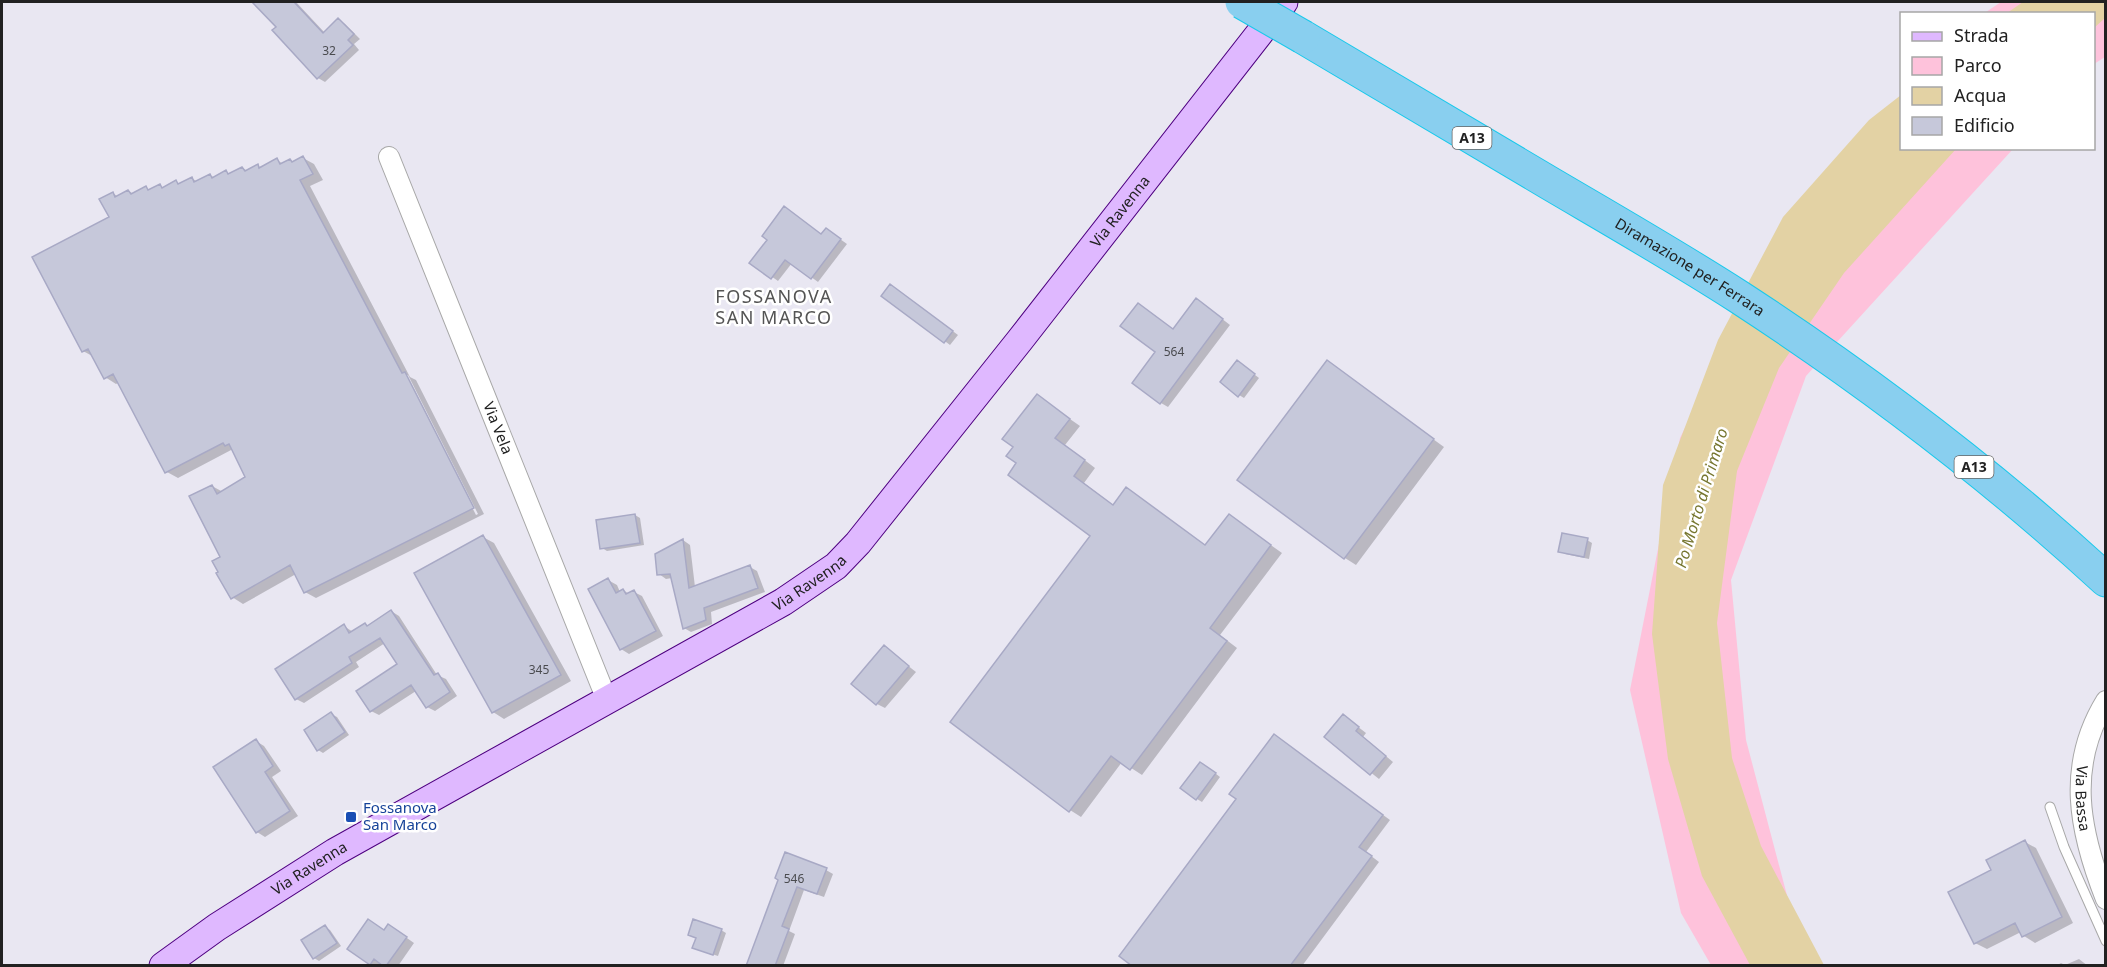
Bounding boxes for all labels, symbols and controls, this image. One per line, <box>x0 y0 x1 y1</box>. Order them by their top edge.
legend <box>1900 12 2095 150</box>
text: Strada <box>1954 23 2009 47</box>
house number: 32 <box>322 42 336 59</box>
text: Parco <box>1954 53 2002 77</box>
text: Acqua <box>1954 83 2006 107</box>
text: Edificio <box>1954 113 2015 137</box>
road number: A13 <box>1452 127 1492 149</box>
street label: Via Ravenna <box>1085 171 1154 251</box>
street label: Diramazione per Ferrara <box>1612 213 1769 320</box>
district label: FOSSANOVA SAN MARCO <box>715 284 833 329</box>
house number: 564 <box>1164 343 1184 360</box>
street label: Via Vela <box>479 399 518 457</box>
water label: Po Morto di Primaro <box>1669 426 1733 570</box>
road number: A13 <box>1954 456 1994 478</box>
street label: Via Ravenna <box>768 550 850 615</box>
house number: 345 <box>529 661 549 678</box>
street label: Via Bassa <box>2072 764 2096 833</box>
place label: Fossanova San Marco <box>363 797 437 834</box>
marker: Fossanova San Marco <box>344 810 358 824</box>
street label: Via Ravenna <box>267 836 350 899</box>
house number: 546 <box>784 870 804 887</box>

